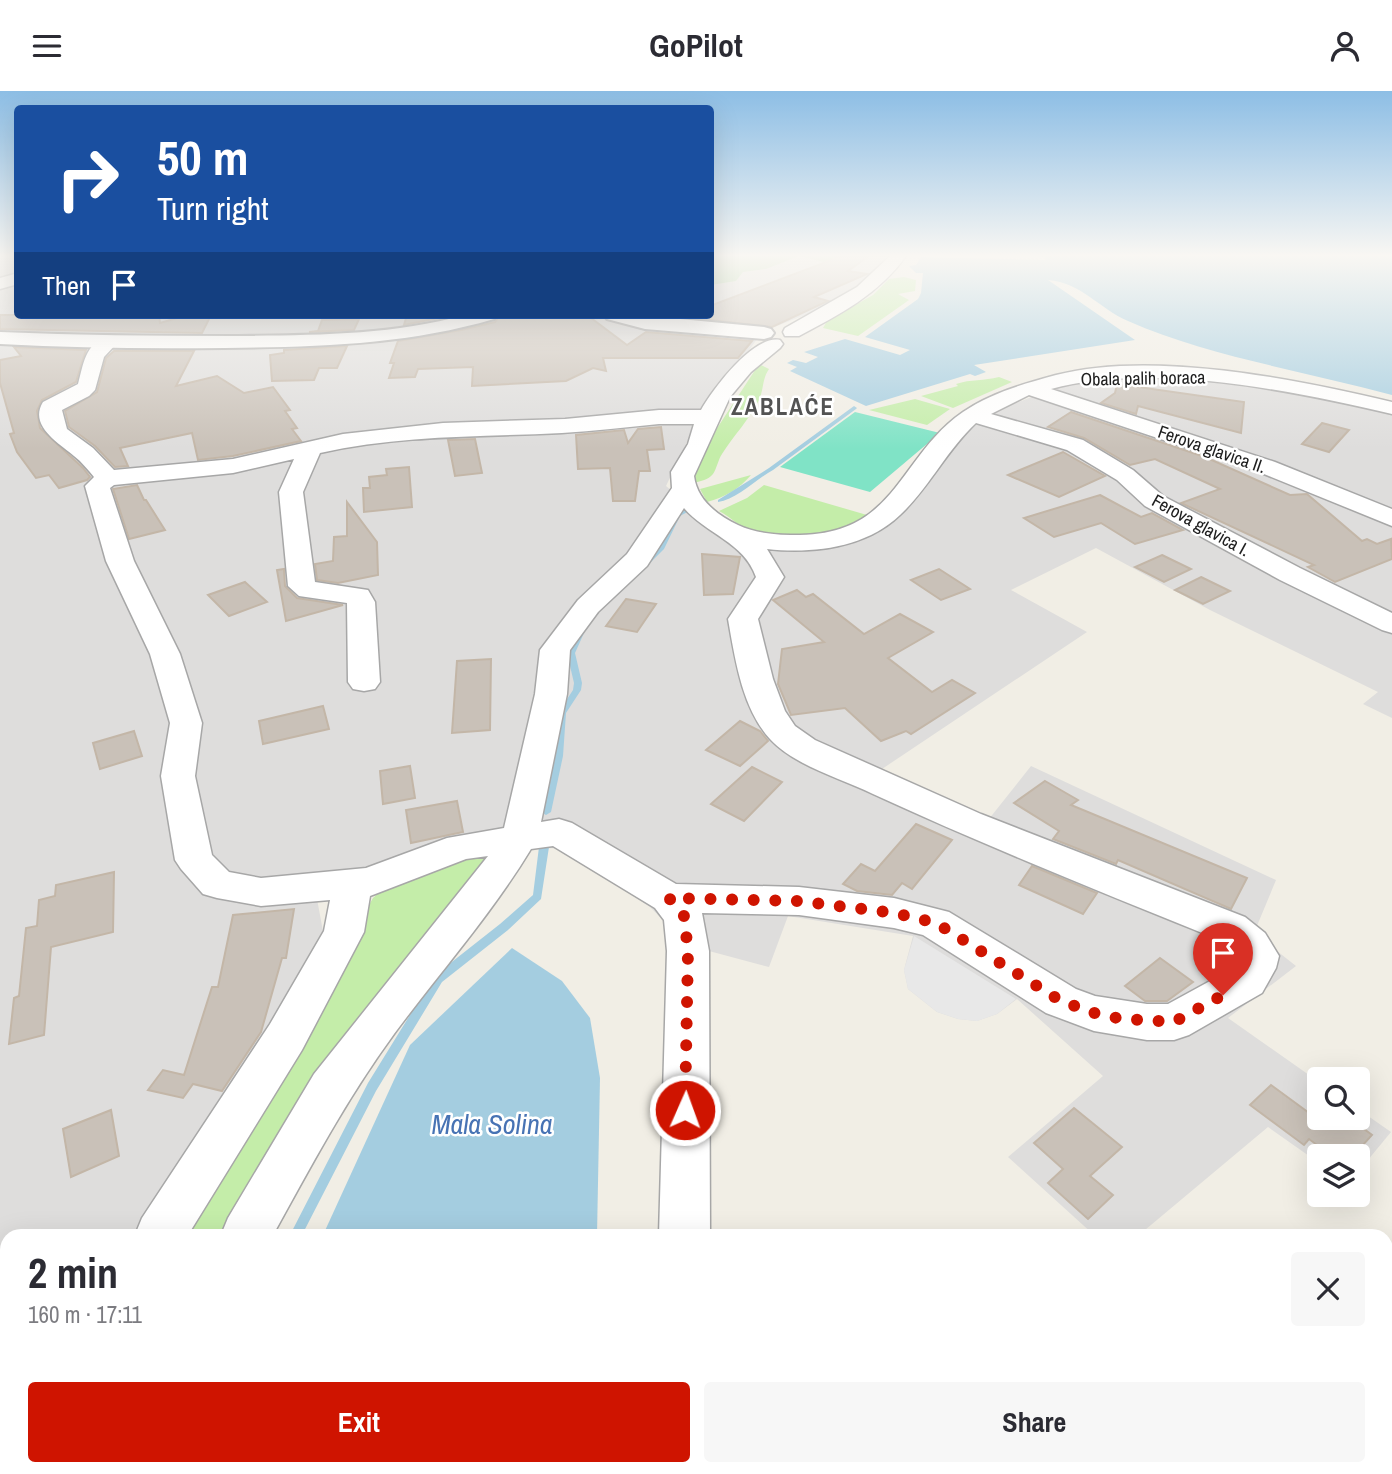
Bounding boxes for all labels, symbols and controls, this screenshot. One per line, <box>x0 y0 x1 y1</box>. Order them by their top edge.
text: GoPilot <box>649 24 743 67</box>
icon: menu <box>28 27 66 65</box>
icon: person <box>1326 27 1364 65</box>
text: 50 m <box>157 124 249 190</box>
icon: right <box>42 133 133 224</box>
text: Turn right <box>157 187 269 230</box>
icon: arrive <box>105 266 143 304</box>
text: Then <box>42 268 91 303</box>
street label: Obala palih boraca <box>1080 364 1206 392</box>
district label: ZABLAĆE <box>731 391 835 422</box>
street label: Ferova glavica II. <box>1155 419 1269 479</box>
street label: Ferova glavica I. <box>1148 488 1254 562</box>
pin <box>1193 923 1253 995</box>
icon: arrive <box>1204 934 1242 972</box>
map controls <box>1307 1067 1370 1207</box>
button: search <box>1307 1067 1370 1130</box>
position arrow <box>648 1073 722 1147</box>
water label: Mala Solina <box>431 1105 553 1143</box>
button: layers <box>1307 1144 1370 1207</box>
text: 2 min <box>28 1245 118 1301</box>
button: close <box>1291 1252 1365 1326</box>
text: 160 m · 17:11 <box>28 1299 142 1330</box>
button: Exit <box>28 1382 690 1462</box>
button: Share <box>704 1382 1365 1462</box>

